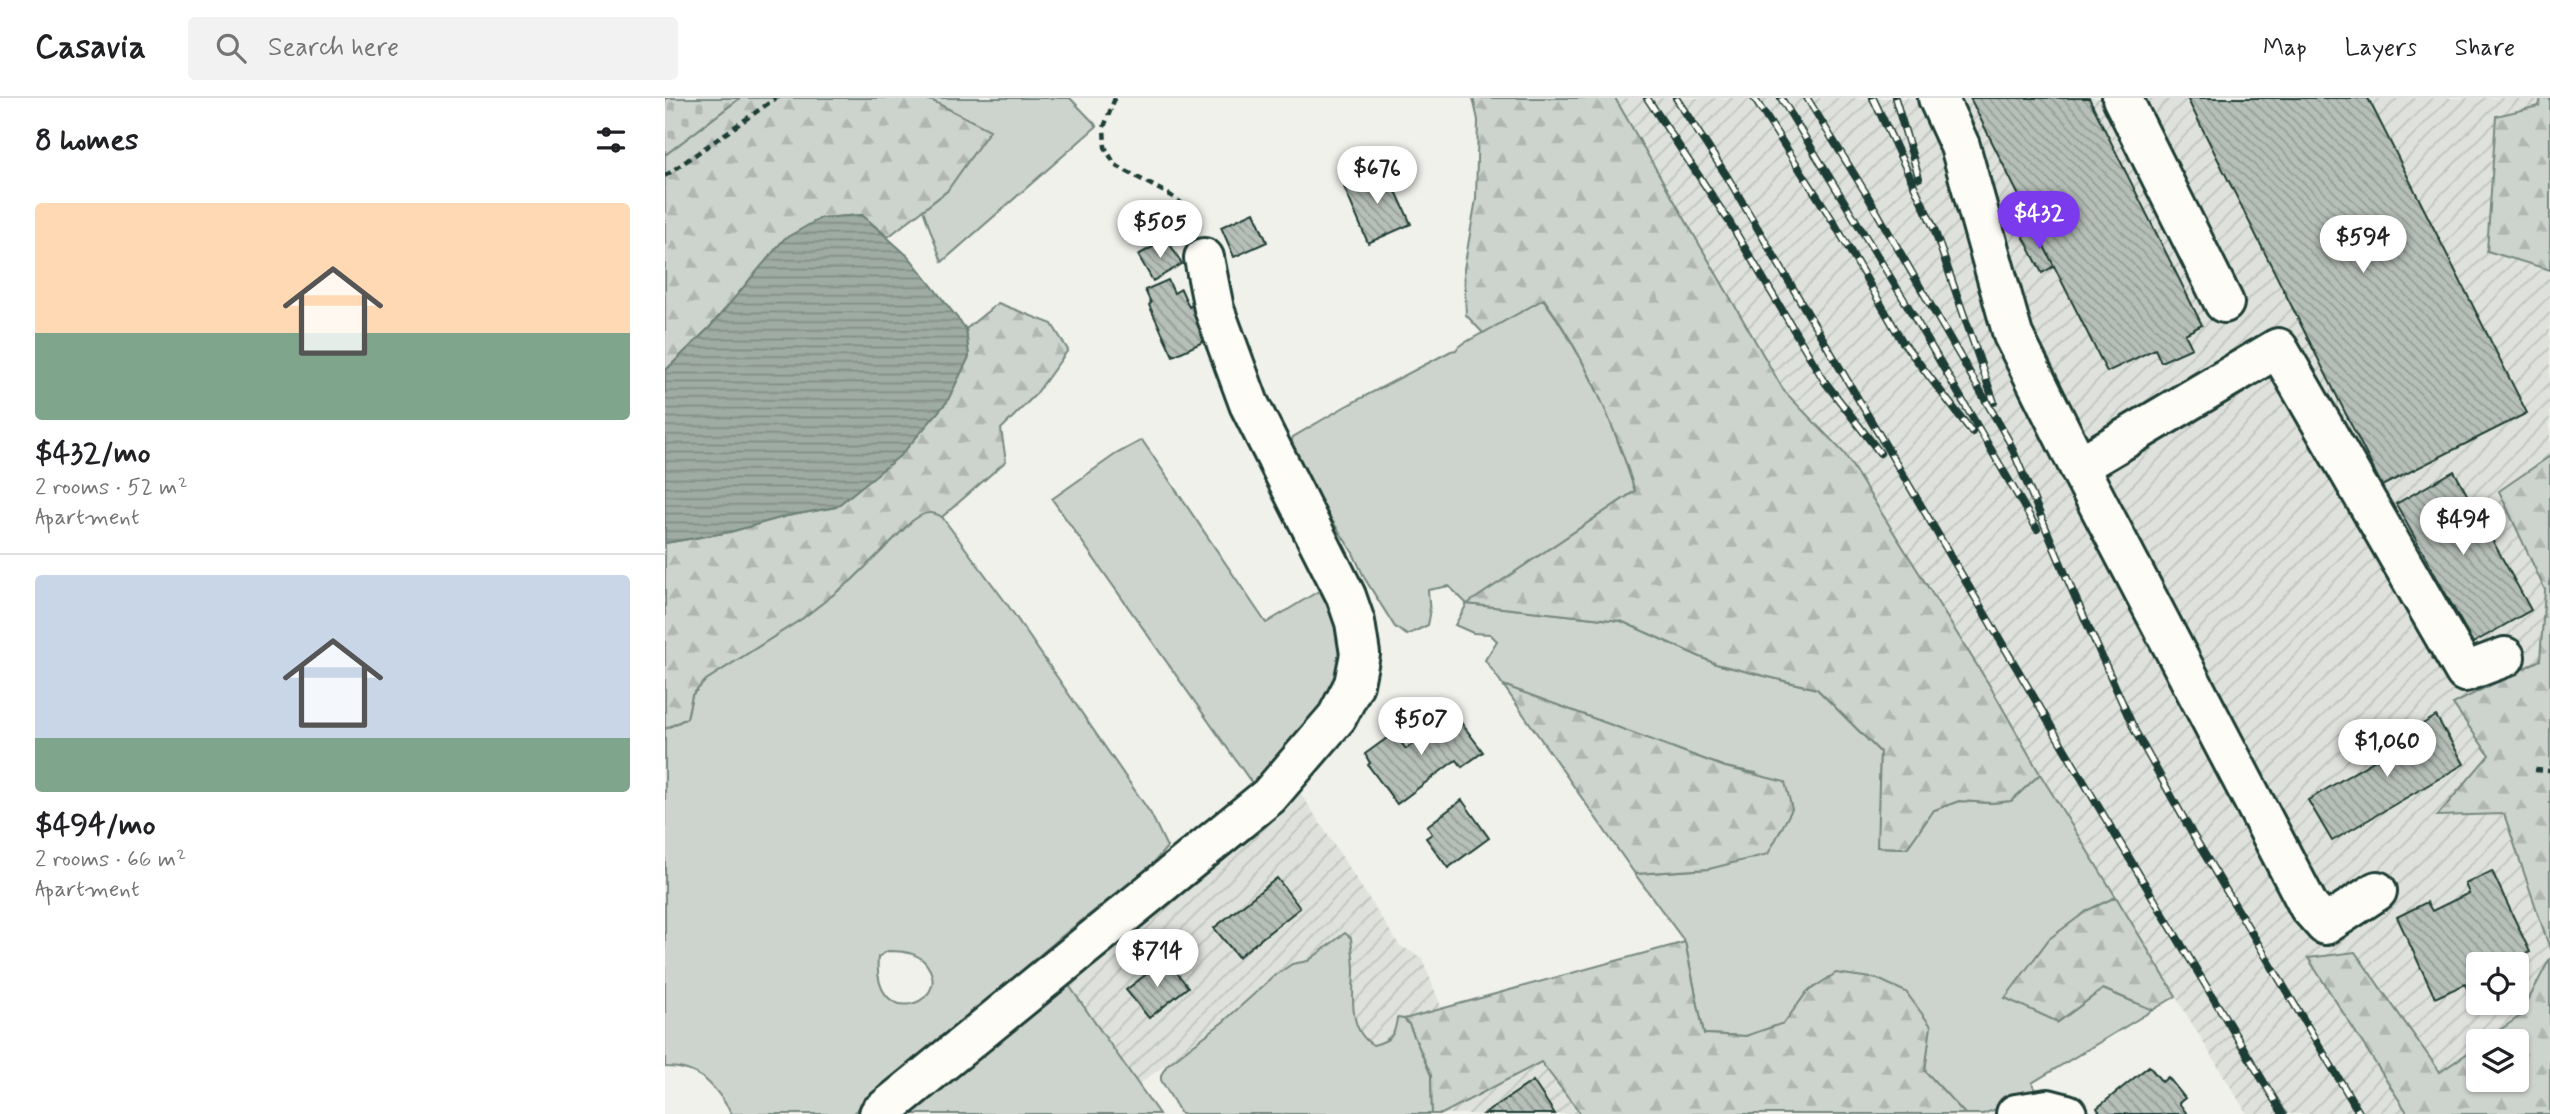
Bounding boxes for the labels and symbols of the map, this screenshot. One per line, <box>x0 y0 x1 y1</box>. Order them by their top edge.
pin: $676 <box>1336 146 1418 206</box>
pin: $432 <box>1998 192 2080 251</box>
pin: $505 <box>1119 200 1201 260</box>
pin: $594 <box>2322 216 2404 275</box>
pin: $494 <box>2422 498 2504 557</box>
pin: $507 <box>1380 698 1462 757</box>
pin: $1,060 <box>2330 720 2444 779</box>
pin: $714 <box>1116 930 1198 989</box>

